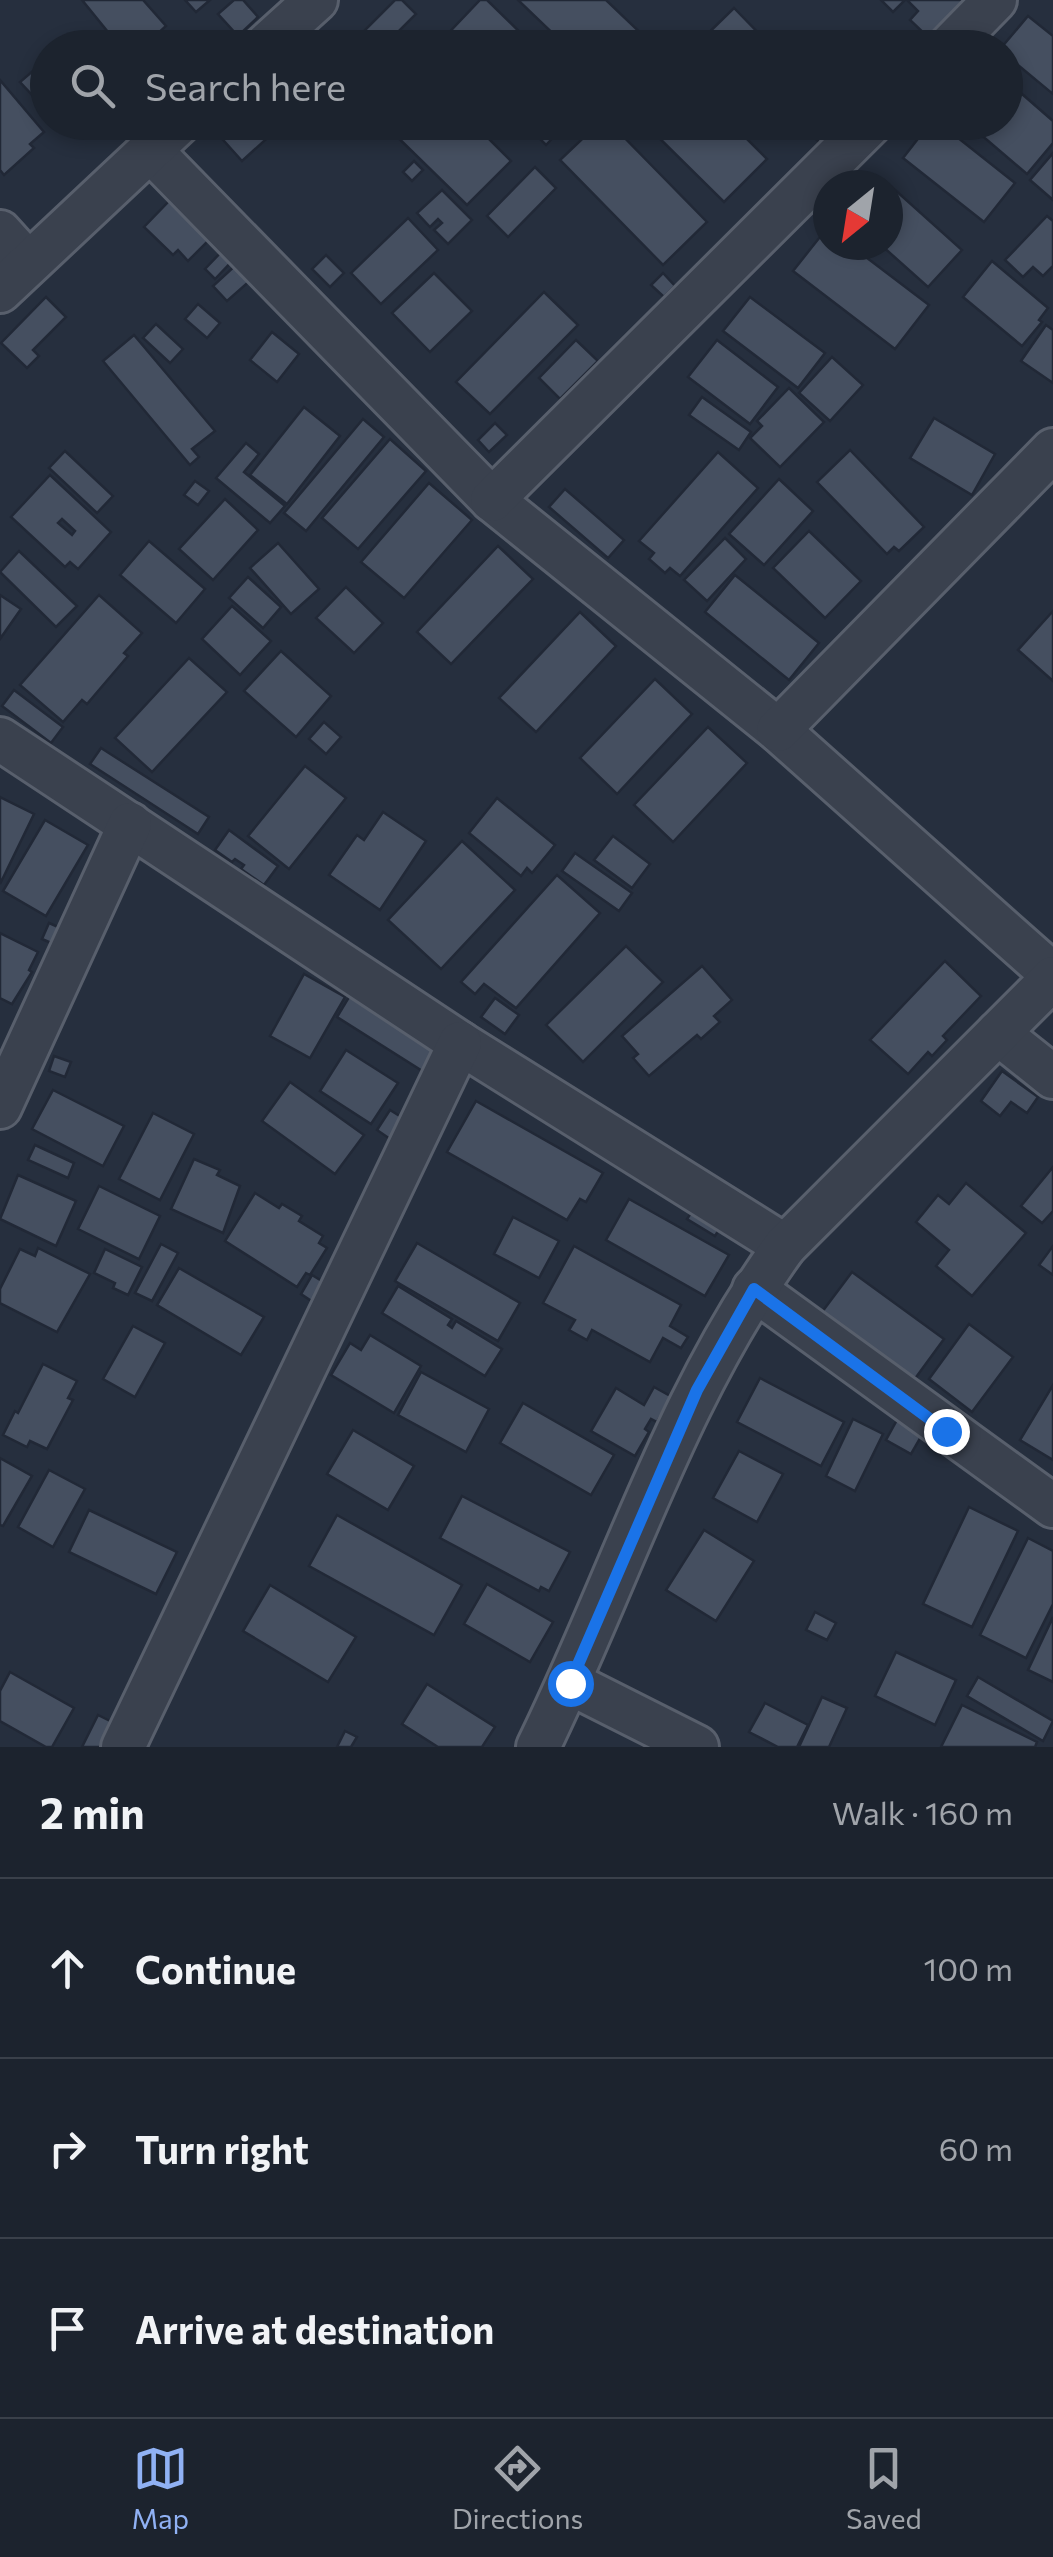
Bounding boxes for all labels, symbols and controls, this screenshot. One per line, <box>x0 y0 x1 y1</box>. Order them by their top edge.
search box <box>30 30 1023 140</box>
icon: search <box>65 58 120 113</box>
text: Search here <box>145 62 346 109</box>
north arrow <box>813 170 903 260</box>
route end <box>924 1409 970 1455</box>
route start <box>548 1661 594 1707</box>
text: 2 min <box>40 1786 145 1838</box>
text: Walk · 160 m <box>832 1792 1013 1832</box>
icon: ahead <box>40 1941 95 1996</box>
text: Continue <box>135 1945 296 1992</box>
text: 100 m <box>924 1948 1013 1988</box>
icon: right <box>40 2121 95 2176</box>
text: Turn right <box>135 2125 309 2172</box>
text: 60 m <box>939 2128 1013 2168</box>
icon: arrive <box>40 2301 95 2356</box>
text: Arrive at destination <box>135 2305 494 2352</box>
tab: Map <box>131 2441 189 2535</box>
tab: Directions <box>452 2441 583 2535</box>
tab: Saved <box>846 2441 922 2535</box>

